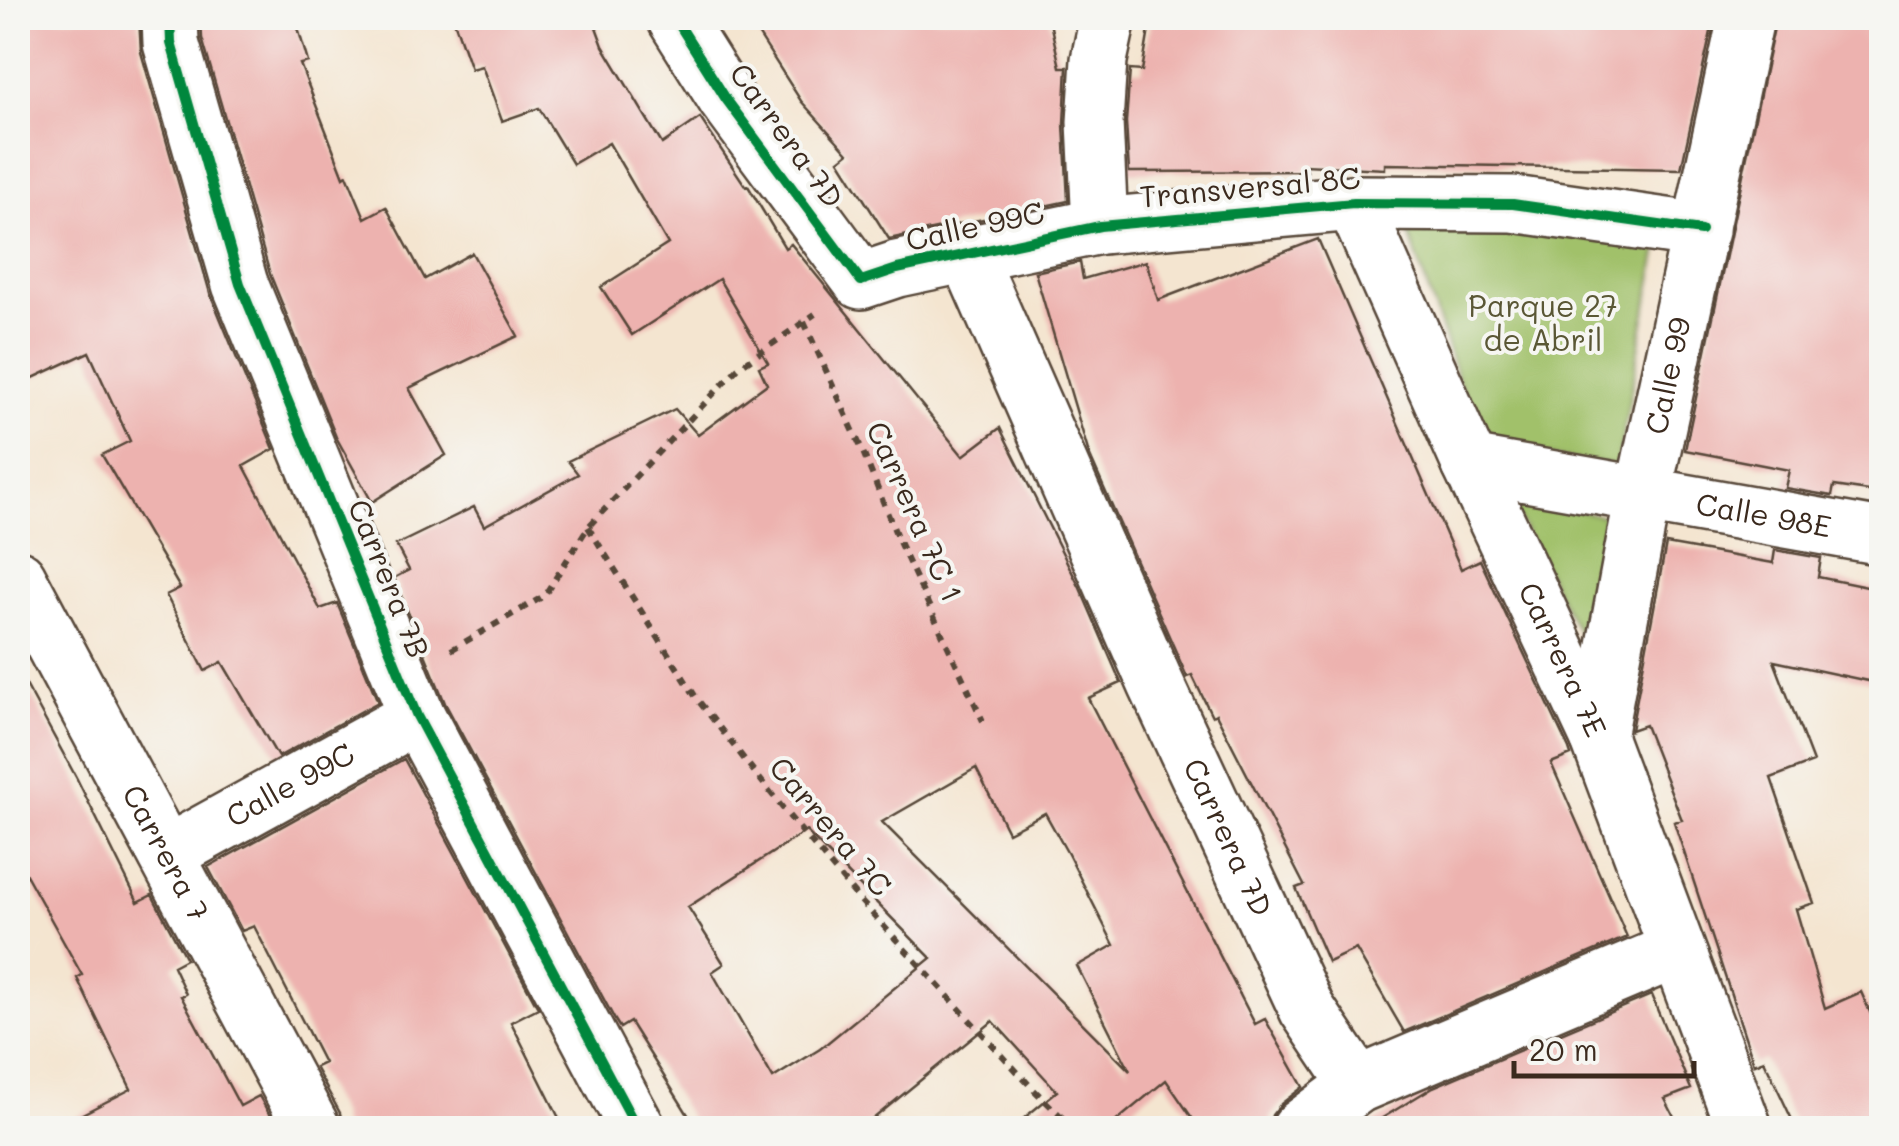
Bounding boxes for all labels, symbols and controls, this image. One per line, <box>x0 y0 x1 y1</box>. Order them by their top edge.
street label: Carrera 7D <box>722 55 854 215</box>
street label: Transversal 8C <box>1138 156 1362 216</box>
street label: Calle 99C <box>902 191 1047 259</box>
park label: Parque 27 de Abril <box>1468 285 1618 359</box>
street label: Calle 99 <box>1635 313 1699 438</box>
street label: Carrera 7C 1 <box>858 415 973 608</box>
street label: Calle 98E <box>1693 482 1834 546</box>
street label: Carrera 7B <box>340 493 440 663</box>
street label: Carrera 7E <box>1510 575 1617 743</box>
street label: Calle 99C <box>218 733 361 835</box>
street label: Carrera 7C <box>761 748 902 904</box>
street label: Carrera 7D <box>1175 751 1283 922</box>
street label: Carrera 7 <box>114 777 220 927</box>
scale bar <box>1514 1016 1694 1078</box>
text: 20 m <box>1529 1029 1598 1069</box>

